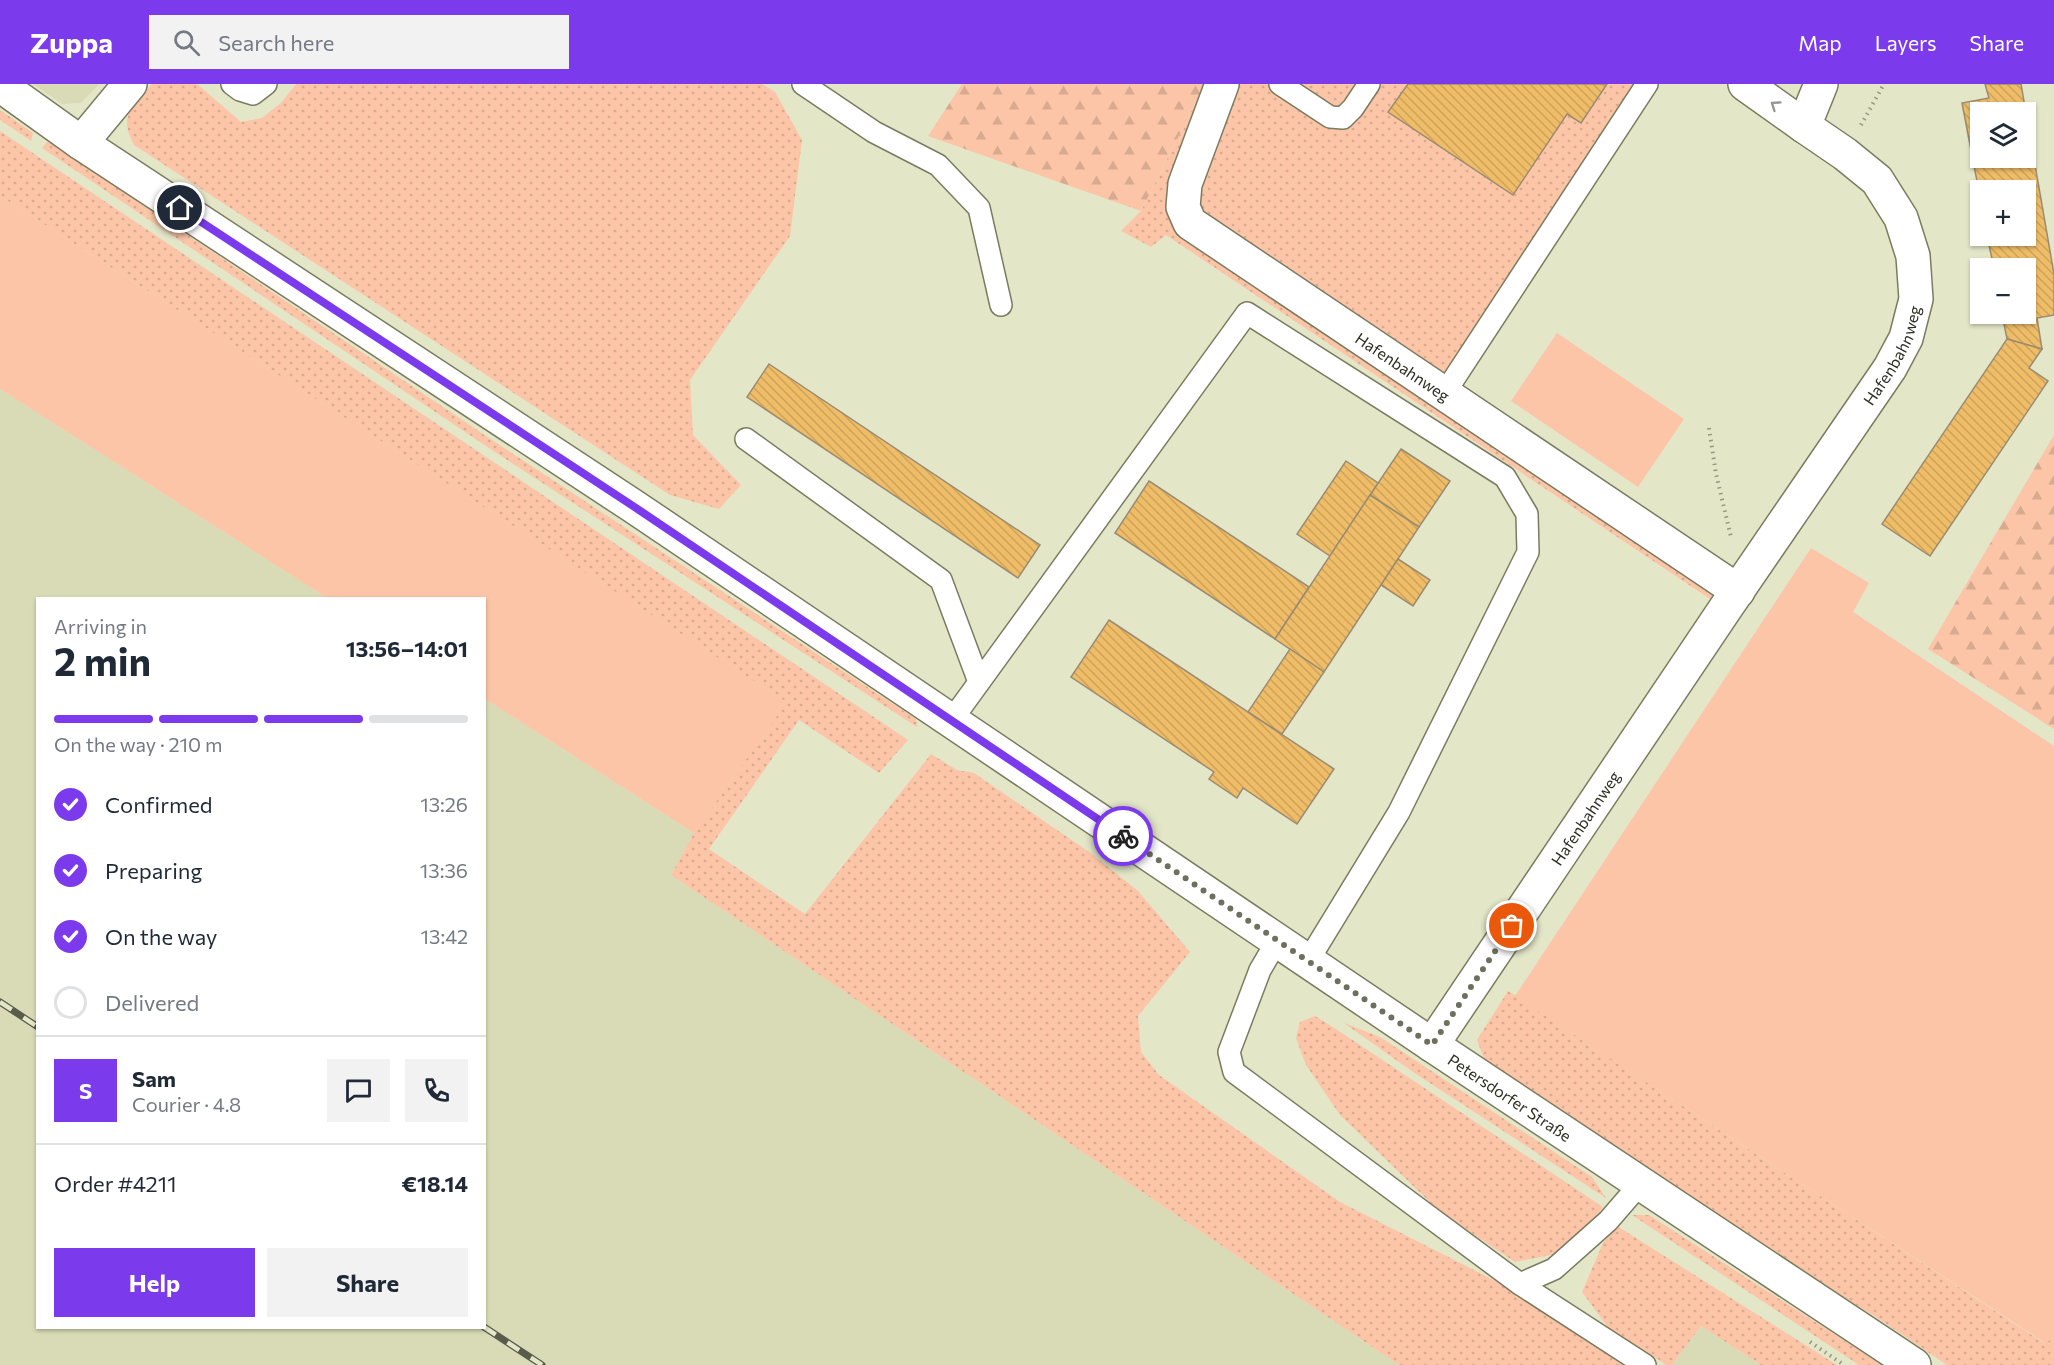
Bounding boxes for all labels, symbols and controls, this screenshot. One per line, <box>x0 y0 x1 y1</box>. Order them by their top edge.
search box <box>149 15 569 69</box>
text: Zuppa <box>30 25 113 59</box>
icon: search <box>170 26 203 59</box>
text: Search here <box>218 29 334 56</box>
text: Map <box>1798 30 1842 55</box>
text: Layers <box>1875 30 1937 55</box>
text: Share <box>1970 30 2024 55</box>
one-way arrow <box>1770 101 1781 112</box>
map controls <box>1970 102 2036 324</box>
button: layers <box>1970 102 2036 168</box>
button: + <box>1970 180 2036 246</box>
pin <box>154 182 205 233</box>
icon: home <box>163 191 196 224</box>
button: − <box>1970 258 2036 324</box>
street label: Hafenbahnweg <box>1858 303 1924 408</box>
street label: Hafenbahnweg <box>1352 328 1454 405</box>
text: Arriving in <box>54 614 147 638</box>
text: 13:56–14:01 <box>346 635 468 662</box>
text: 2 min <box>54 636 151 684</box>
text: On the way · 210 m <box>54 732 222 756</box>
street label: Hafenbahnweg <box>1546 767 1623 868</box>
icon: check <box>54 788 87 821</box>
text: Confirmed <box>105 791 212 818</box>
text: 13:26 <box>420 792 468 816</box>
courier <box>1093 806 1153 866</box>
icon: bike <box>1107 820 1140 853</box>
icon: check <box>54 854 87 887</box>
text: Preparing <box>105 857 202 884</box>
text: 13:36 <box>420 858 468 882</box>
pin <box>1486 900 1537 951</box>
icon: bag <box>1495 909 1528 942</box>
icon: check <box>54 920 87 953</box>
text: On the way <box>105 923 217 950</box>
text: 13:42 <box>421 924 468 948</box>
text: Delivered <box>105 989 199 1016</box>
street label: Petersdorfer Straße <box>1445 1049 1576 1145</box>
button: chat <box>327 1059 390 1122</box>
button: phone <box>405 1059 468 1122</box>
text: Sam <box>132 1065 176 1092</box>
text: S <box>79 1077 92 1104</box>
text: Courier · 4.8 <box>132 1092 241 1116</box>
text: Order #4211 <box>54 1170 177 1197</box>
text: €18.14 <box>402 1170 468 1197</box>
button: Help <box>54 1248 255 1317</box>
button: Share <box>267 1248 468 1317</box>

